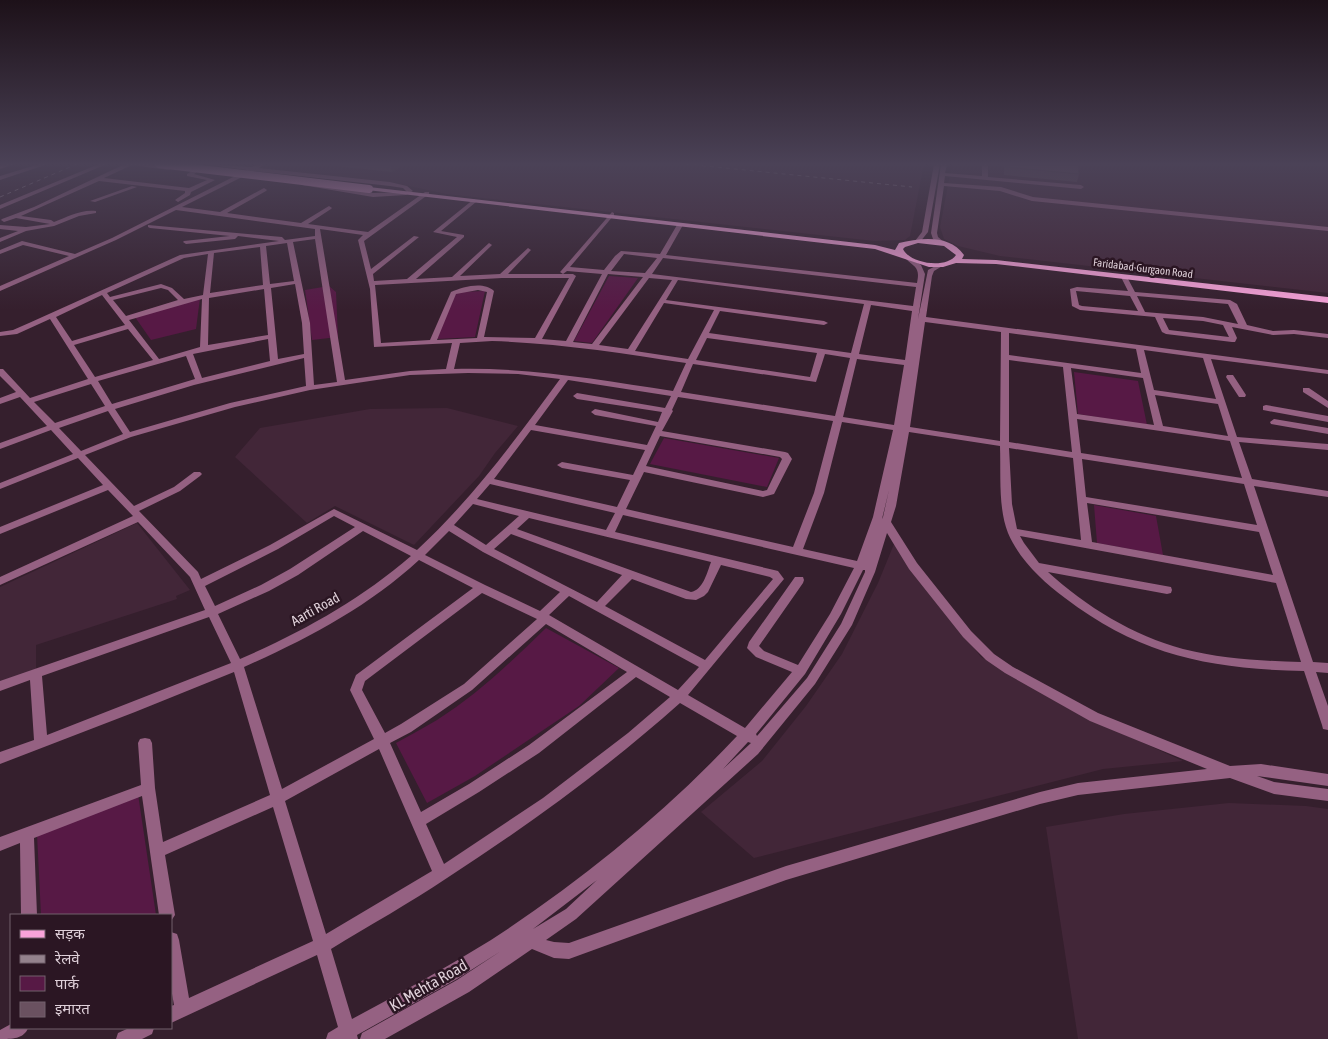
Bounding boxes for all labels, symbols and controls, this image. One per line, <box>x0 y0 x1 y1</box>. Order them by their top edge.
street label: Faridabad-Gurgaon Road <box>1092 256 1194 280</box>
street label: Aarti Road <box>288 589 342 629</box>
legend <box>10 914 172 1029</box>
text: सड़क <box>55 925 85 942</box>
text: रेलवे <box>54 950 80 967</box>
street label: KL Mehta Road <box>386 956 470 1014</box>
text: पार्क <box>55 975 79 992</box>
text: इमारत <box>55 1000 90 1017</box>

